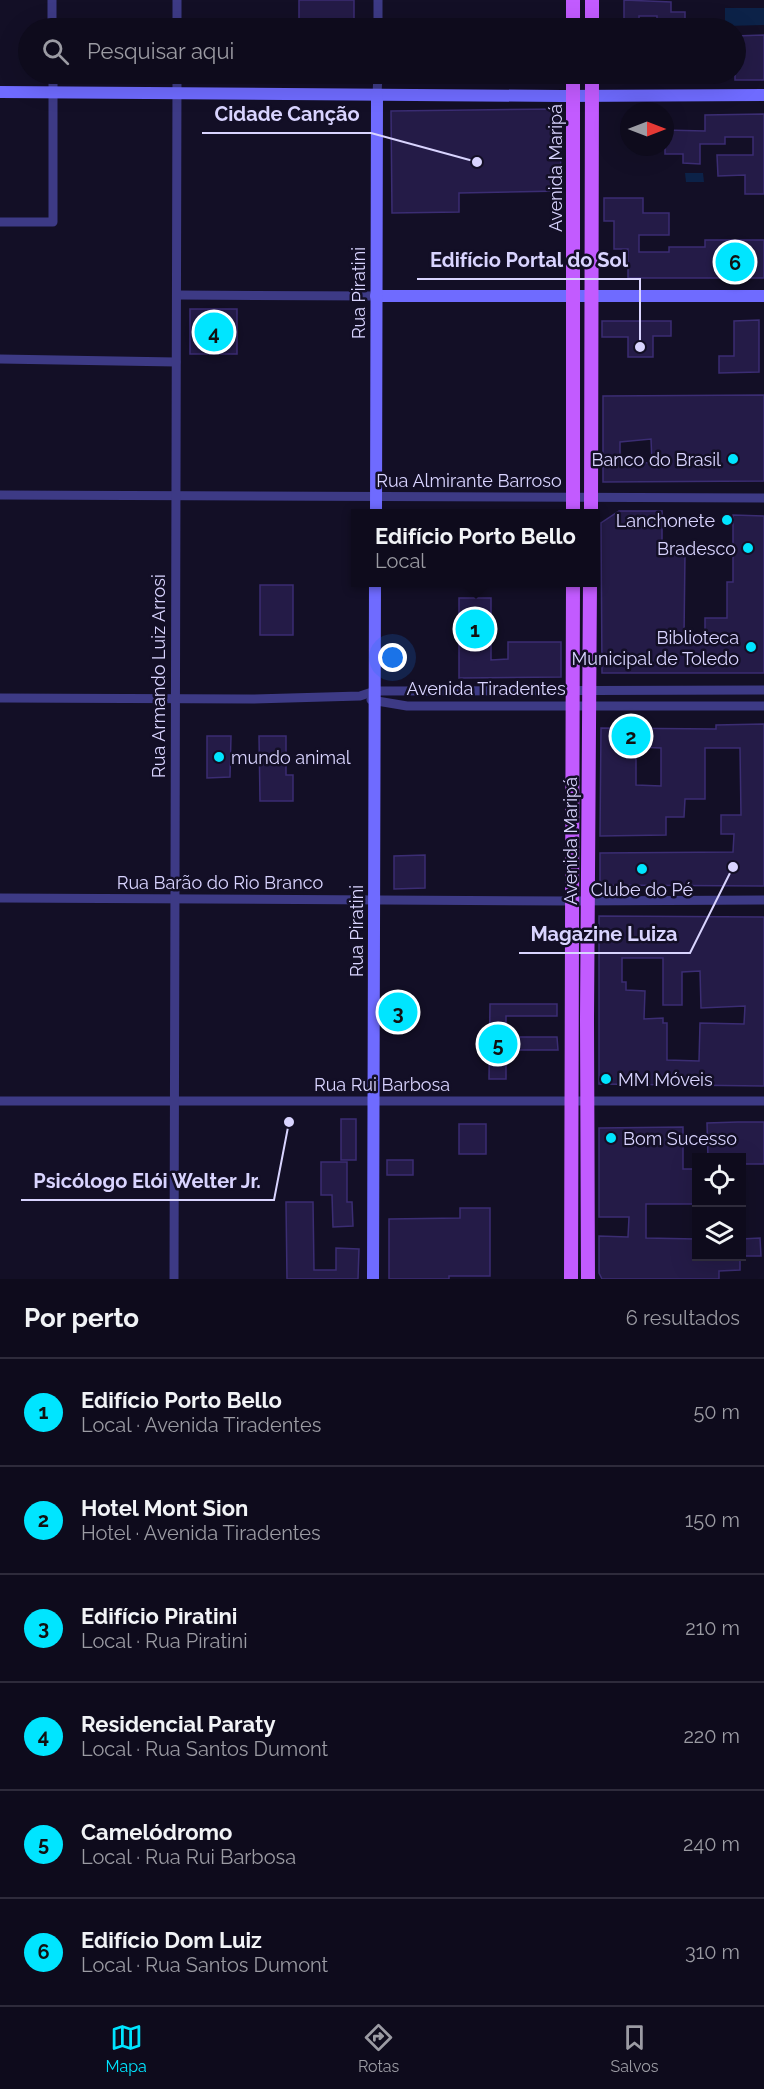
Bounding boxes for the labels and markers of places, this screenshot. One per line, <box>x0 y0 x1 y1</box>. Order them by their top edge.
callout: Cidade Canção <box>202 95 371 133</box>
pin: 6 <box>716 240 754 284</box>
callout: Edifício Portal do Sol <box>417 241 640 279</box>
pin: 4 <box>194 310 234 354</box>
place label: Banco do Brasil <box>592 449 721 470</box>
marker: Banco do Brasil <box>726 452 740 466</box>
place label: Lanchonete <box>616 510 715 531</box>
marker: Lanchonete <box>720 513 734 527</box>
place label: Bradesco <box>657 538 736 559</box>
marker: Bradesco <box>741 541 755 555</box>
pin: 1 <box>456 606 494 652</box>
place label: Biblioteca Municipal de Toledo <box>572 627 739 669</box>
marker: Biblioteca Municipal de Toledo <box>744 640 758 654</box>
pin: 2 <box>612 714 650 758</box>
place label: mundo animal <box>231 747 351 768</box>
marker: mundo animal <box>212 750 226 764</box>
marker: Clube do Pé <box>635 862 649 876</box>
place label: Clube do Pé <box>591 879 694 900</box>
callout: Magazine Luiza <box>519 915 690 953</box>
pin: 3 <box>378 990 418 1034</box>
pin: 5 <box>478 1022 518 1066</box>
place label: MM Móveis <box>618 1069 713 1090</box>
marker: MM Móveis <box>599 1072 613 1086</box>
place label: Bom Sucesso <box>623 1128 737 1149</box>
marker: Bom Sucesso <box>604 1131 618 1145</box>
callout: Psicólogo Elói Welter Jr. <box>21 1162 274 1200</box>

